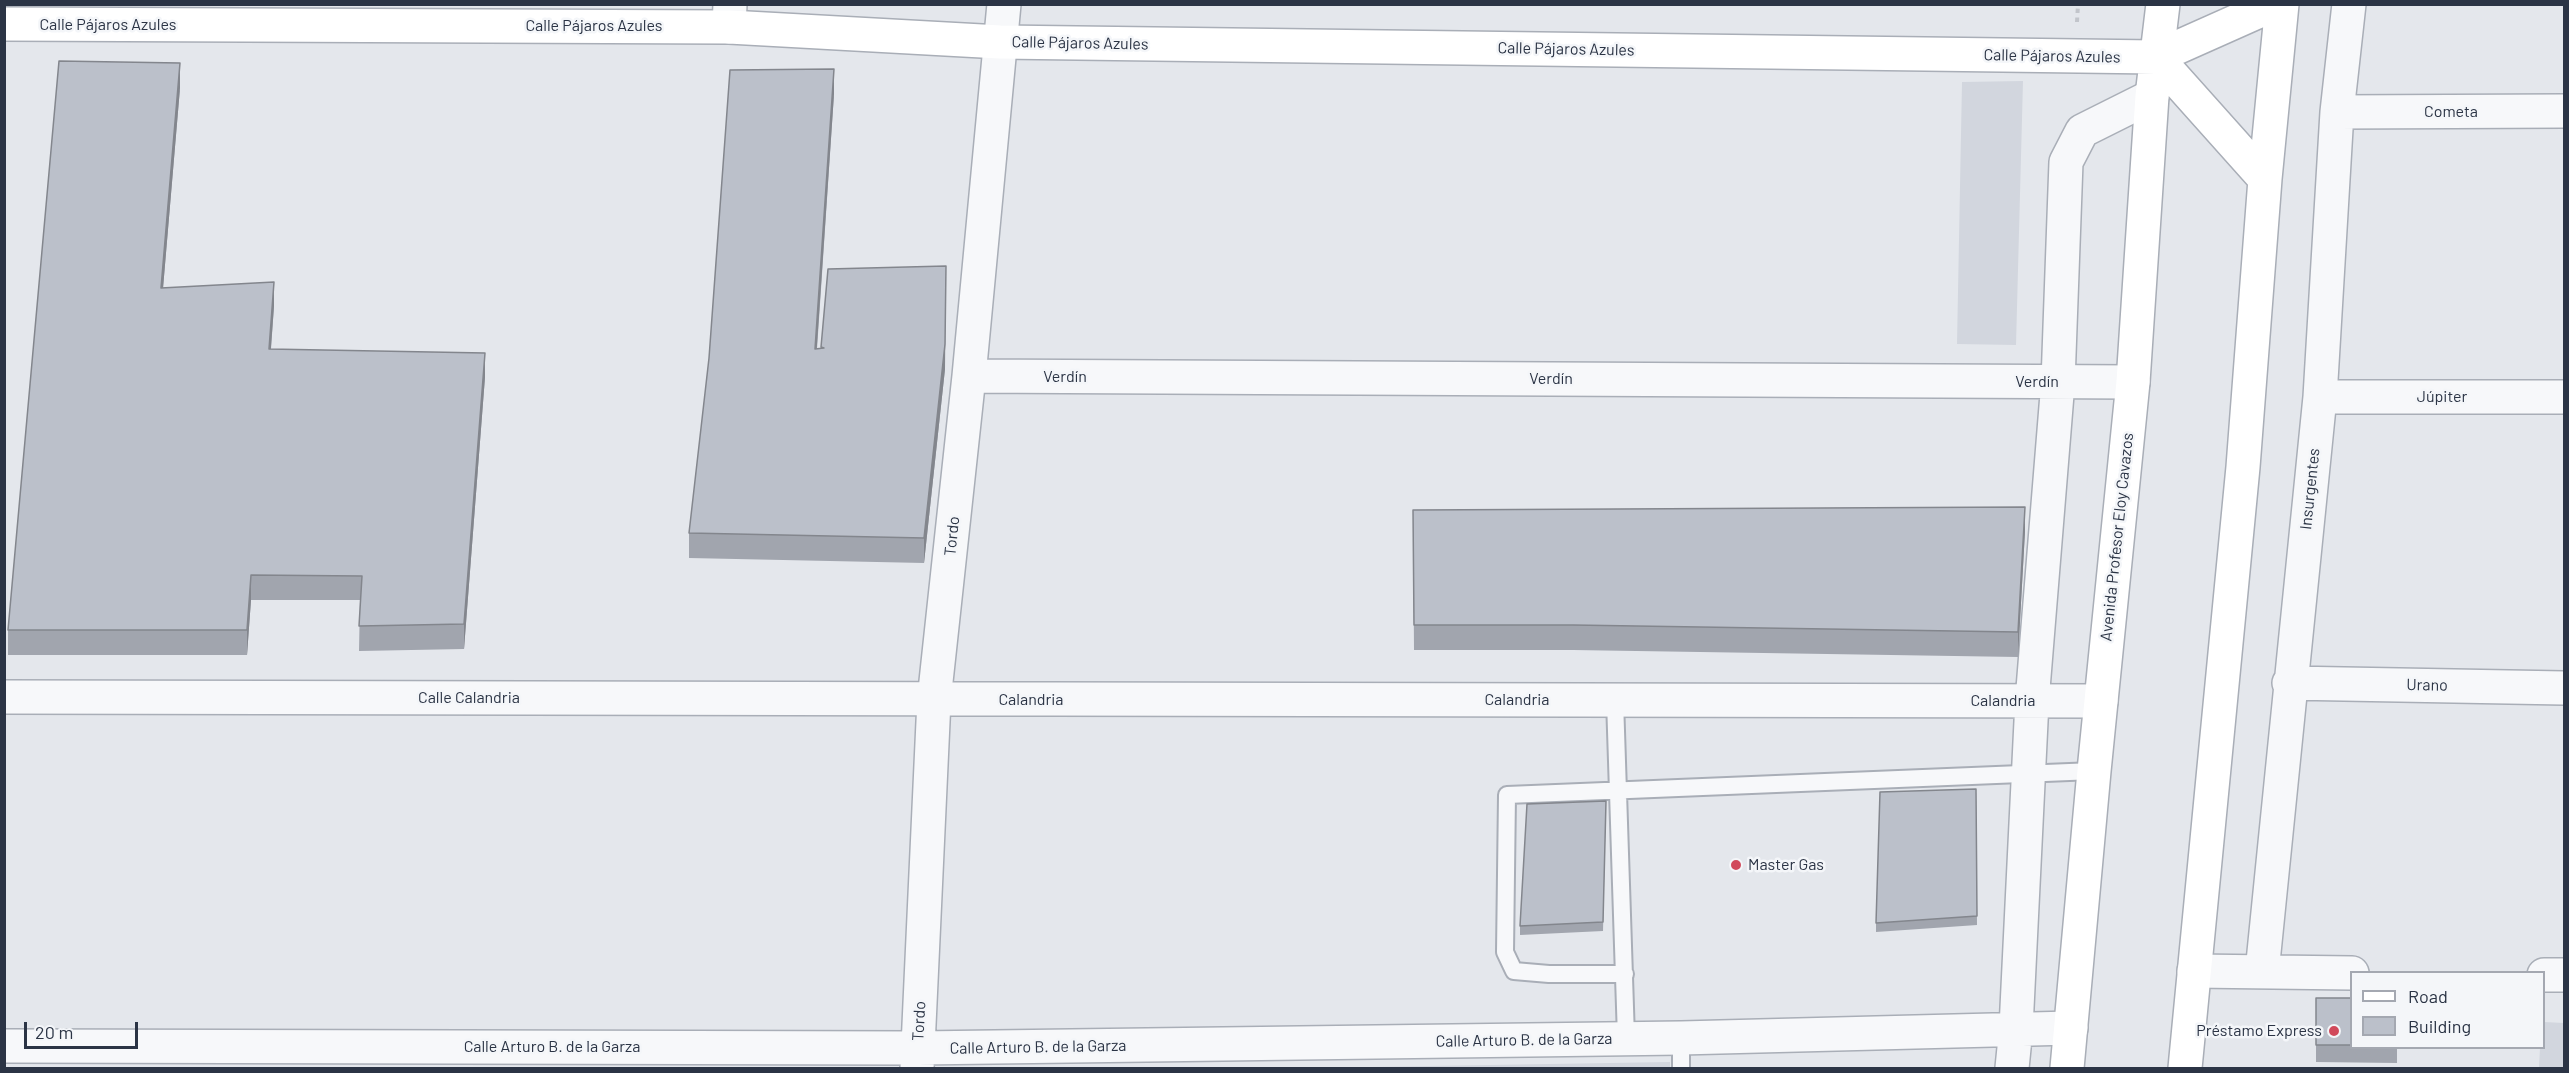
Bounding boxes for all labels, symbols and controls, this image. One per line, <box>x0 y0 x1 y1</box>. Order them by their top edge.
street label: Calle Pájaros Azules <box>39 15 177 35</box>
street label: Calle Pájaros Azules <box>525 16 663 36</box>
street label: Calle Pájaros Azules <box>1011 32 1149 54</box>
street label: Calle Pájaros Azules <box>1497 38 1635 60</box>
street label: Calle Pájaros Azules <box>1983 45 2121 67</box>
street label: Cometa <box>2424 102 2478 122</box>
street label: Verdín <box>1043 367 1087 387</box>
street label: Verdín <box>1529 369 1573 389</box>
street label: Verdín <box>2015 372 2059 392</box>
street label: Júpiter <box>2417 387 2467 407</box>
street label: Avenida Profesor Eloy Cavazos <box>2096 432 2138 642</box>
street label: Insurgentes <box>2296 447 2324 531</box>
street label: Tordo <box>940 515 964 557</box>
street label: Urano <box>2406 675 2448 695</box>
street label: Calle Calandria <box>418 688 520 708</box>
street label: Calandria <box>999 690 1063 710</box>
street label: Calandria <box>1485 690 1549 710</box>
street label: Calandria <box>1971 691 2035 711</box>
place label: Master Gas <box>1748 855 1824 875</box>
marker: Master Gas <box>1729 858 1743 872</box>
legend <box>2350 971 2545 1049</box>
text: Road <box>2408 985 2448 1007</box>
street label: Tordo <box>908 1001 930 1041</box>
scale bar <box>27 1010 141 1048</box>
text: Building <box>2408 1015 2471 1037</box>
text: 20 m <box>35 1021 73 1043</box>
place label: Préstamo Express <box>2196 1021 2322 1041</box>
marker: Préstamo Express <box>2327 1024 2341 1038</box>
street label: Calle Arturo B. de la Garza <box>1435 1029 1613 1051</box>
street label: Calle Arturo B. de la Garza <box>949 1036 1127 1058</box>
street label: Calle Arturo B. de la Garza <box>464 1037 640 1057</box>

